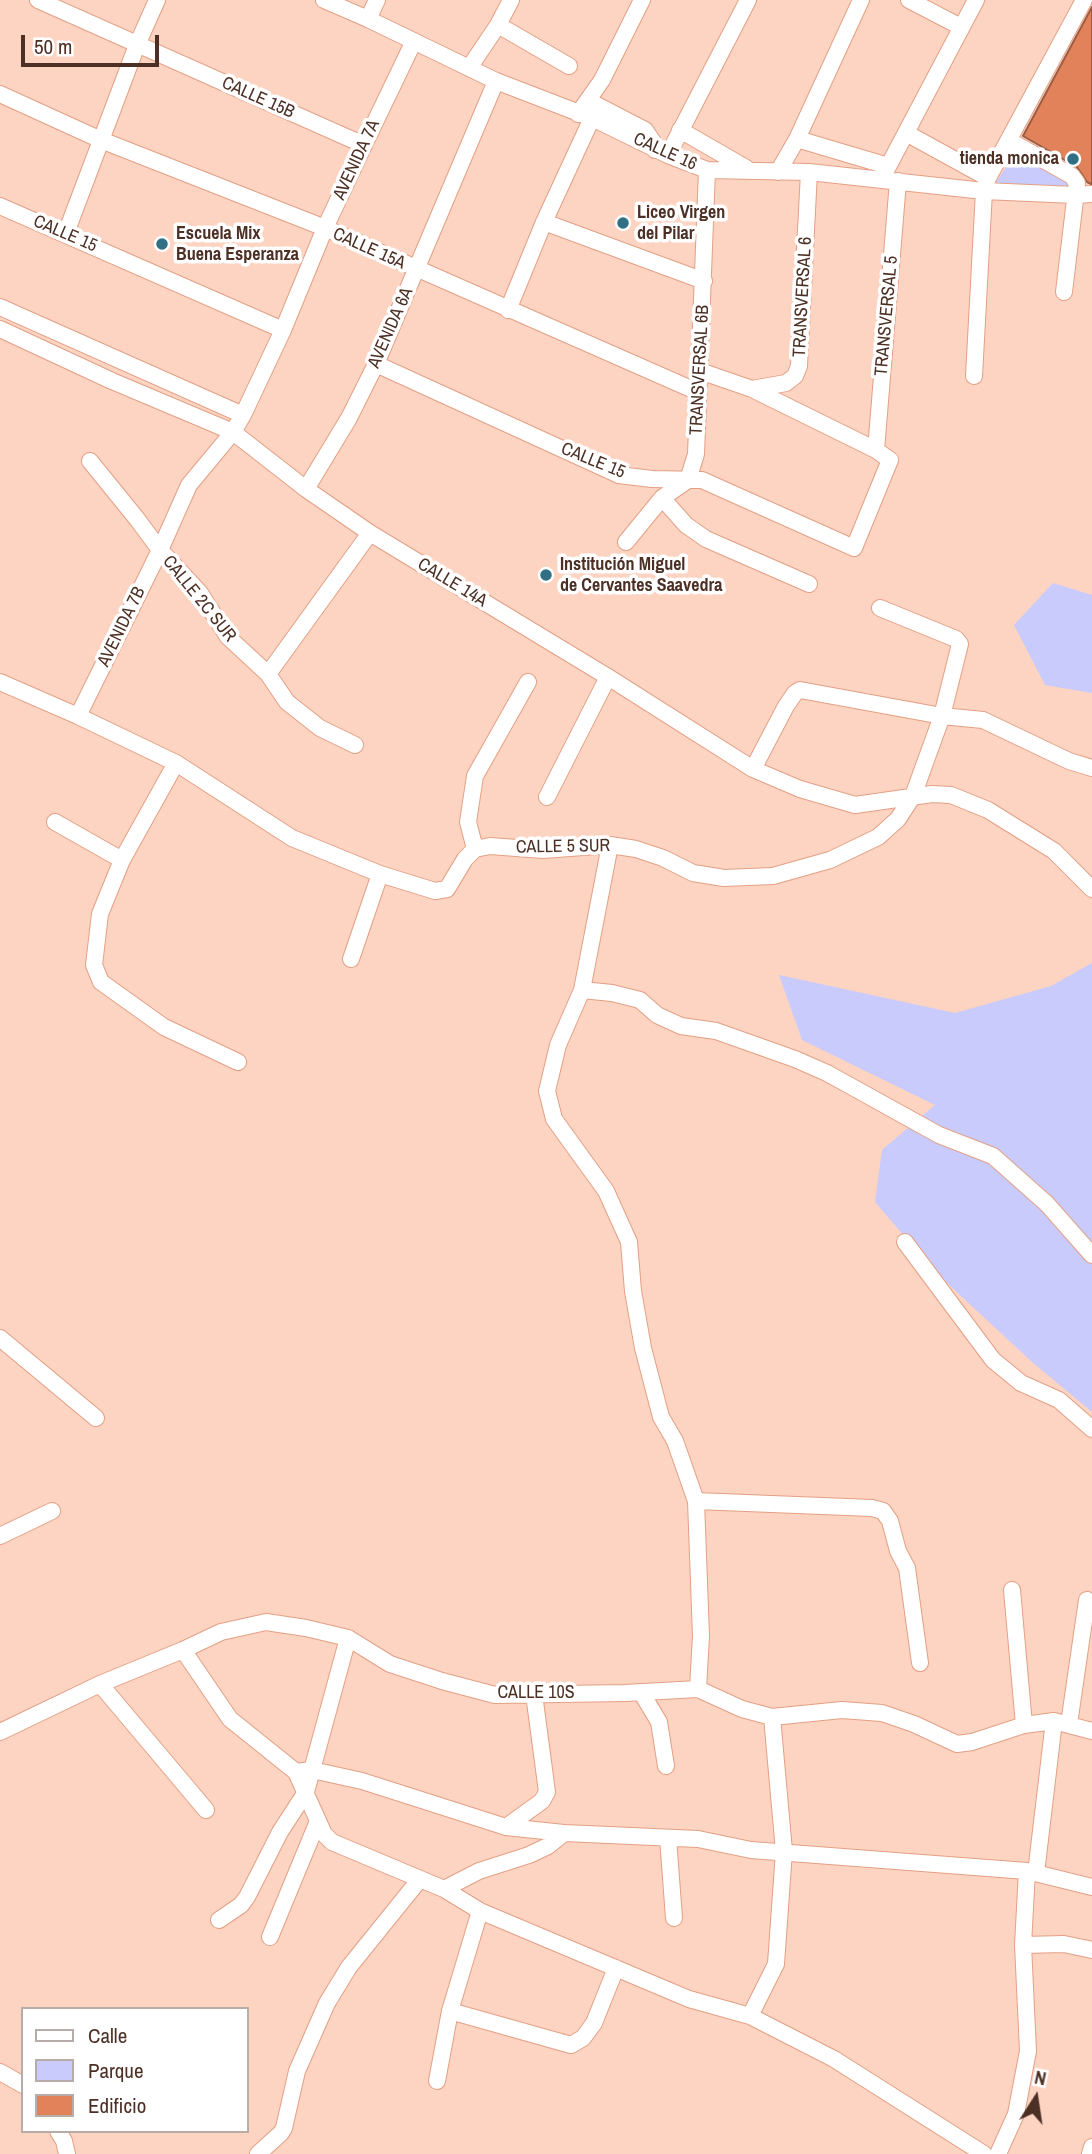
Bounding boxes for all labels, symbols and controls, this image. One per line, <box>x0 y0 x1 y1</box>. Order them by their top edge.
scale bar <box>24 21 163 65</box>
text: 50 m <box>34 32 72 61</box>
street label: CALLE 15B <box>218 72 298 124</box>
street label: AVENIDA 7A <box>329 117 385 203</box>
street label: CALLE 16 <box>630 128 700 176</box>
place label: tienda monica <box>960 148 1059 170</box>
marker: tienda monica <box>1065 151 1081 167</box>
place label: Liceo Virgen del Pilar <box>637 202 725 244</box>
street label: CALLE 15 <box>30 211 100 257</box>
marker: Liceo Virgen del Pilar <box>615 215 631 231</box>
place label: Escuela Mix Buena Esperanza <box>176 223 299 266</box>
street label: CALLE 15A <box>329 223 409 275</box>
marker: Escuela Mix Buena Esperanza <box>154 236 170 252</box>
street label: TRANSVERSAL 6 <box>789 236 817 358</box>
street label: TRANSVERSAL 5 <box>871 255 903 377</box>
street label: AVENIDA 6A <box>364 284 418 372</box>
street label: TRANSVERSAL 6B <box>686 304 714 436</box>
street label: CALLE 15 <box>558 438 628 484</box>
street label: CALLE 2C SUR <box>158 551 240 647</box>
street label: CALLE 14A <box>413 554 491 612</box>
place label: Institución Miguel de Cervantes Saavedra <box>560 554 722 596</box>
marker: Institución Miguel de Cervantes Saavedra <box>538 567 554 583</box>
street label: AVENIDA 7B <box>93 584 151 670</box>
street label: CALLE 5 SUR <box>516 835 610 859</box>
street label: CALLE 10S <box>497 1682 575 1704</box>
legend <box>21 2007 248 2133</box>
text: Calle <box>88 2021 127 2050</box>
text: Parque <box>88 2056 144 2085</box>
north arrow <box>1001 2063 1071 2133</box>
text: N <box>1032 2064 1049 2091</box>
text: Edificio <box>88 2091 146 2120</box>

